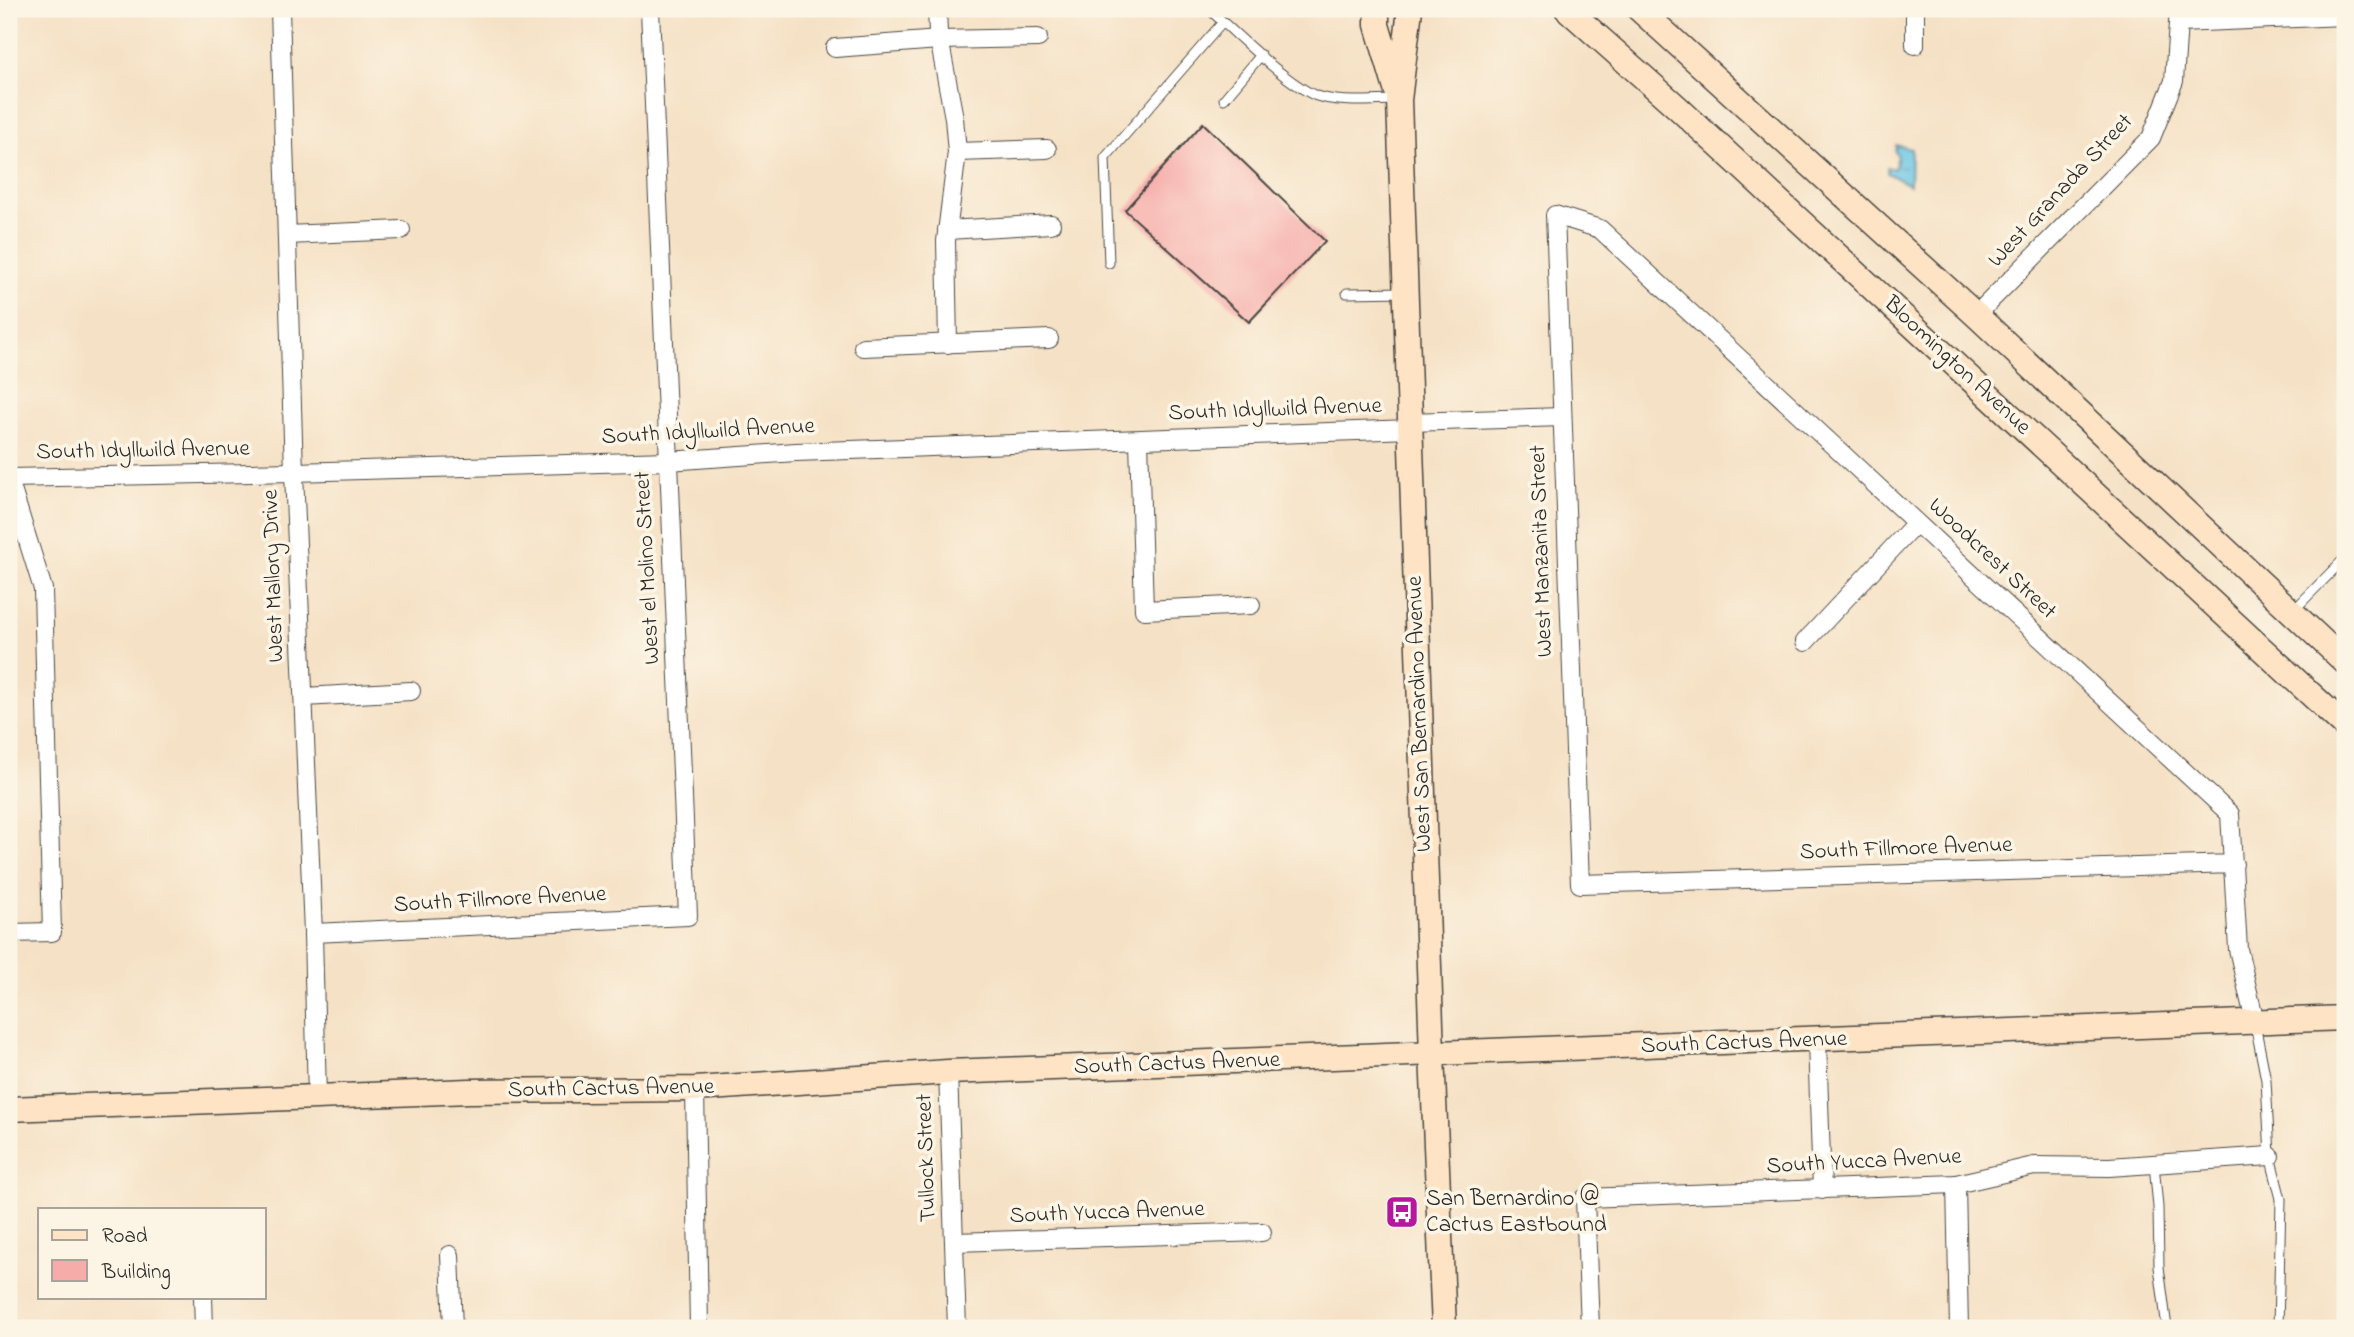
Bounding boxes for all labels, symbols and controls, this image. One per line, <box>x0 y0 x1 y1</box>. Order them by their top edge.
street label: West Granada Street <box>1981 106 2141 275</box>
street label: Bloomington Avenue <box>1874 288 2039 444</box>
street label: South Idyllwild Avenue <box>1168 390 1383 432</box>
street label: South Idyllwild Avenue <box>600 410 816 456</box>
street label: South Idyllwild Avenue <box>36 433 251 471</box>
street label: West Manzanita Street <box>1522 444 1562 658</box>
street label: West el Molino Street <box>626 470 670 665</box>
street label: West Mallory Drive <box>254 488 296 663</box>
street label: Woodcrest Street <box>1920 491 2064 628</box>
street label: West San Bernardino Avenue <box>1399 575 1441 853</box>
street label: South Fillmore Avenue <box>1799 829 2014 869</box>
street label: South Fillmore Avenue <box>393 878 608 922</box>
street label: South Cactus Avenue <box>1640 1023 1848 1063</box>
street label: South Cactus Avenue <box>1073 1044 1281 1084</box>
street label: South Cactus Avenue <box>507 1071 715 1107</box>
street label: Tullock Street <box>908 1093 946 1223</box>
street label: South Yucca Avenue <box>1766 1140 1963 1184</box>
place label: San Bernardino @ Cactus Eastbound <box>1426 1183 1607 1242</box>
street label: South Yucca Avenue <box>1009 1193 1206 1233</box>
bus stop icon: San Bernardino @ Cactus Eastbound <box>1383 1193 1421 1231</box>
legend <box>38 1208 266 1298</box>
text: Road <box>102 1222 148 1252</box>
text: Building <box>101 1258 171 1290</box>

